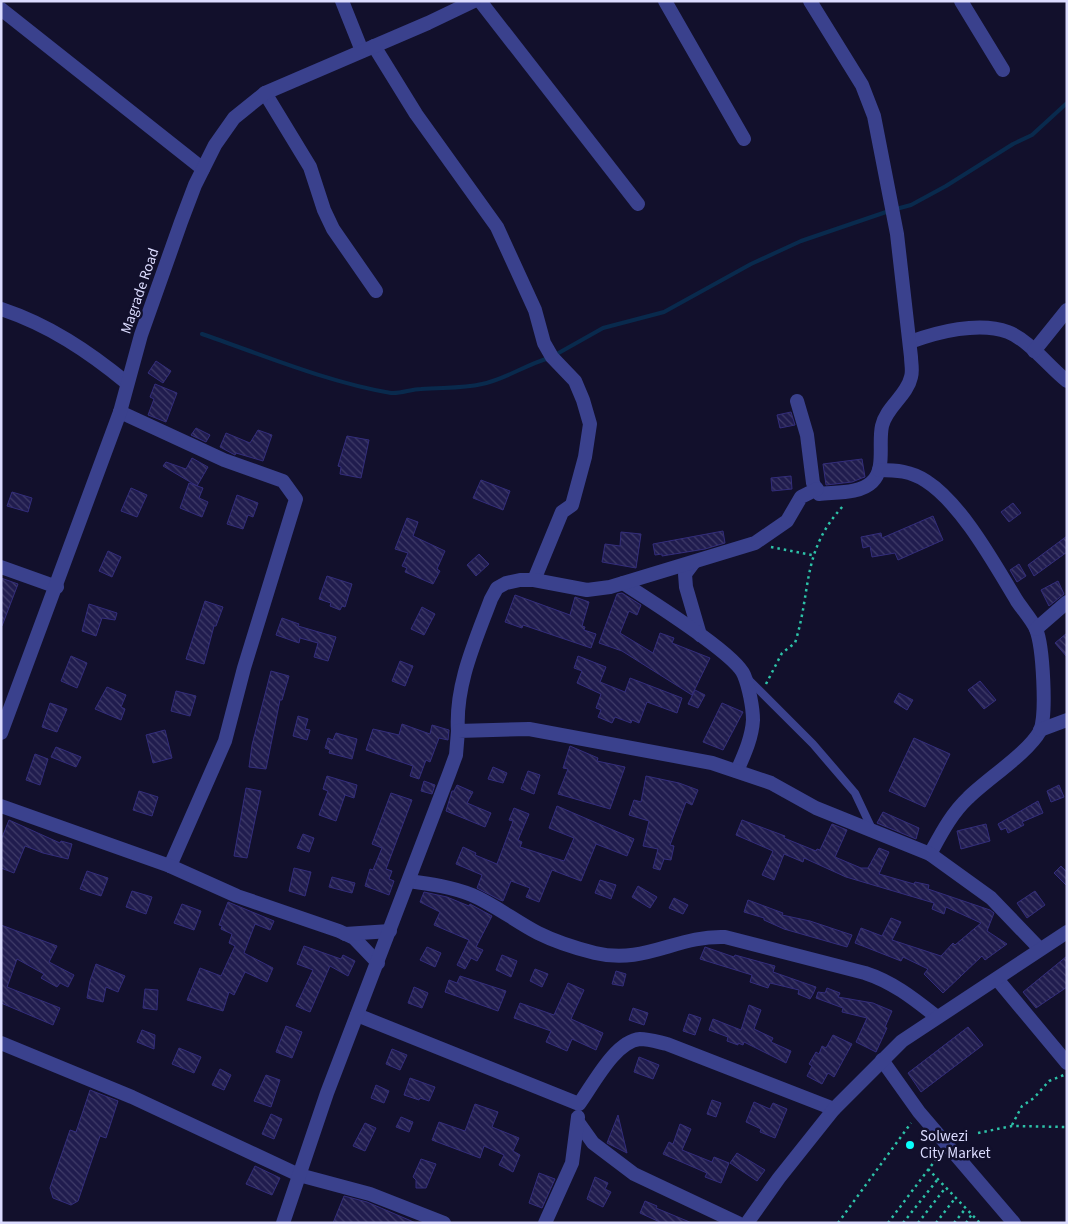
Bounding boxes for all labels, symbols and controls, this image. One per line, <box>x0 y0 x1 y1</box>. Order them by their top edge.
street label: Magrade Road <box>116 245 164 337</box>
place label: Solwezi City Market <box>920 1126 991 1164</box>
marker: Solwezi City Market <box>904 1139 916 1151</box>

